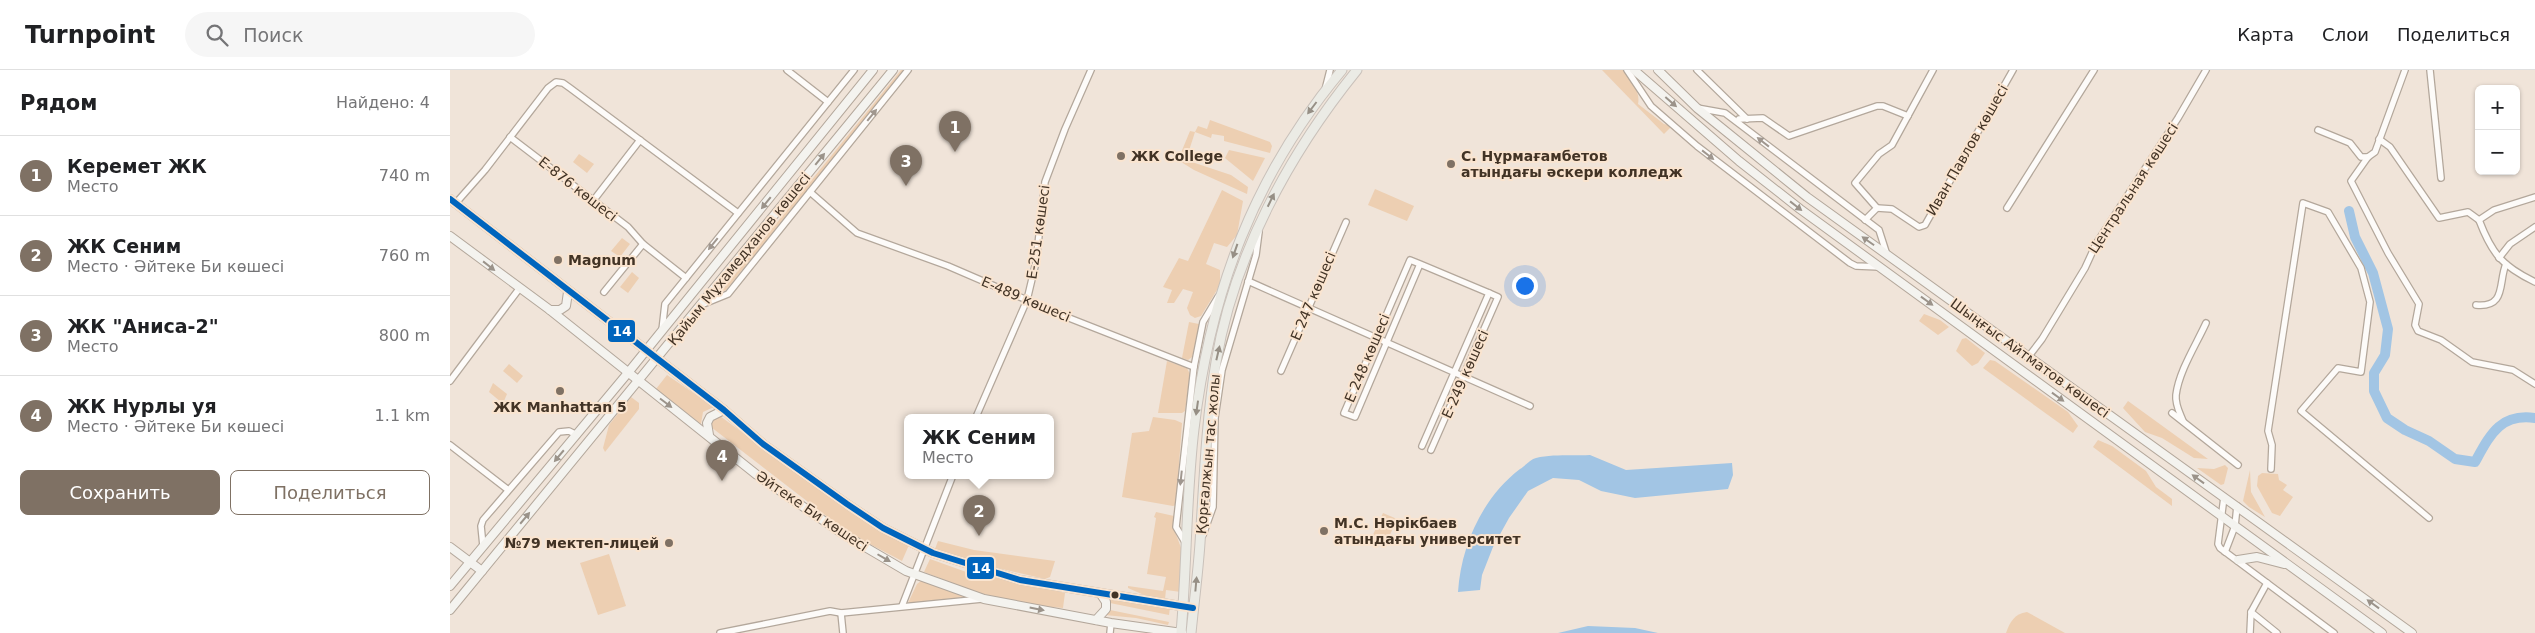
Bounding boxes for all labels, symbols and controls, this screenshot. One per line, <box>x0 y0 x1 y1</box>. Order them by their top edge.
search box <box>185 12 535 57</box>
text: Turnpoint <box>25 21 155 49</box>
icon: search <box>203 21 231 49</box>
text: Поиск <box>243 24 303 46</box>
text: Карта <box>2237 24 2294 45</box>
text: Слои <box>2322 24 2369 45</box>
text: Поделиться <box>2397 24 2510 45</box>
street label: Иван Павлов көшесі <box>1923 82 2011 218</box>
map controls <box>2475 85 2520 175</box>
button: + <box>2475 85 2520 130</box>
text: Рядом <box>20 91 97 115</box>
text: Найдено: 4 <box>336 93 430 112</box>
one-way arrow <box>1664 96 1676 108</box>
one-way arrow <box>1306 101 1317 114</box>
one-way arrow <box>866 109 877 122</box>
pin: 1 <box>939 111 971 152</box>
street label: Центральная көшесі <box>2085 120 2181 256</box>
button: − <box>2475 130 2520 175</box>
one-way arrow <box>1757 137 1770 148</box>
pin: 3 <box>890 145 922 186</box>
place label: ЖК College <box>1131 148 1223 164</box>
place label: С. Нұрмағамбетов атындағы әскери колледж <box>1461 148 1683 180</box>
marker: ЖК College <box>1115 150 1127 162</box>
one-way arrow <box>1702 150 1715 161</box>
street label: Е-876 көшесі <box>536 153 620 225</box>
one-way arrow <box>815 153 826 166</box>
text: Керемет ЖК <box>67 155 207 177</box>
marker: С. Нұрмағамбетов атындағы әскери колледж <box>1445 158 1457 170</box>
text: 1 <box>30 166 42 185</box>
text: 740 m <box>379 166 430 185</box>
street label: Қайым Мұхамедханов көшесі <box>664 170 814 348</box>
text: Место <box>67 177 119 196</box>
street label: Е-251 көшесі <box>1023 184 1053 280</box>
one-way arrow <box>1267 193 1275 207</box>
one-way arrow <box>760 196 771 209</box>
one-way arrow <box>1789 200 1802 211</box>
text: ЖК Сеним <box>67 235 181 257</box>
one-way arrow <box>1861 236 1875 246</box>
one-way arrow <box>708 237 719 250</box>
one-way arrow <box>1231 243 1238 258</box>
text: 2 <box>30 246 42 265</box>
text: 760 m <box>379 246 430 265</box>
street label: Е 247 көшесі <box>1287 249 1339 343</box>
place label: Magnum <box>568 252 636 268</box>
marker: Magnum <box>552 254 564 266</box>
text: Место · Әйтеке Би көшесі <box>67 257 284 276</box>
one-way arrow <box>482 260 495 271</box>
street label: Е-489 көшесі <box>979 273 1073 325</box>
your location <box>1512 273 1538 299</box>
street label: Шыңғыс Айтматов көшесі <box>1948 295 2112 421</box>
one-way arrow <box>1920 296 1934 306</box>
street label: Е 248 көшесі <box>1341 311 1393 405</box>
text: ЖК "Аниса-2" <box>67 315 219 337</box>
line badge: 14 <box>607 319 636 343</box>
text: 14 <box>612 323 632 339</box>
text: 3 <box>30 326 42 345</box>
text: 800 m <box>379 326 430 345</box>
street label: Е-249 көшесі <box>1438 327 1492 421</box>
text: Место <box>67 337 119 356</box>
one-way arrow <box>1214 346 1222 361</box>
street label: Қорғалжын тас жолы <box>1193 373 1223 535</box>
marker: ЖК Manhattan 5 <box>554 385 566 397</box>
one-way arrow <box>2052 392 2065 402</box>
text: ЖК Нурлы уя <box>67 395 217 417</box>
one-way arrow <box>659 398 673 408</box>
place label: ЖК Manhattan 5 <box>493 399 627 415</box>
one-way arrow <box>1193 401 1201 417</box>
text: 4 <box>30 406 42 425</box>
text: 1.1 km <box>375 406 430 425</box>
popup <box>904 414 1054 479</box>
text: Место · Әйтеке Би көшесі <box>67 417 284 436</box>
text: ЖК Сеним <box>922 426 1036 448</box>
pin: 4 <box>706 440 738 481</box>
text: Место <box>922 448 973 467</box>
one-way arrow <box>554 450 565 462</box>
street label: Әйтеке Би көшесі <box>753 468 871 554</box>
button: Сохранить <box>20 470 220 515</box>
button: Поделиться <box>230 470 430 515</box>
one-way arrow <box>1177 470 1185 486</box>
one-way arrow <box>2192 474 2205 484</box>
pin: 2 <box>963 495 995 536</box>
one-way arrow <box>520 512 531 525</box>
place label: М.С. Нәрікбаев атындағы университет <box>1334 515 1521 547</box>
marker: М.С. Нәрікбаев атындағы университет <box>1318 525 1330 537</box>
place label: №79 мектеп-лицей <box>505 535 659 551</box>
marker: №79 мектеп-лицей <box>663 537 675 549</box>
one-way arrow <box>877 553 890 562</box>
line badge: 14 <box>966 556 995 580</box>
text: 14 <box>971 560 991 576</box>
one-way arrow <box>1192 576 1200 592</box>
unlabelled marker <box>1110 590 1120 600</box>
one-way arrow <box>2367 599 2380 610</box>
one-way arrow <box>1029 605 1044 613</box>

